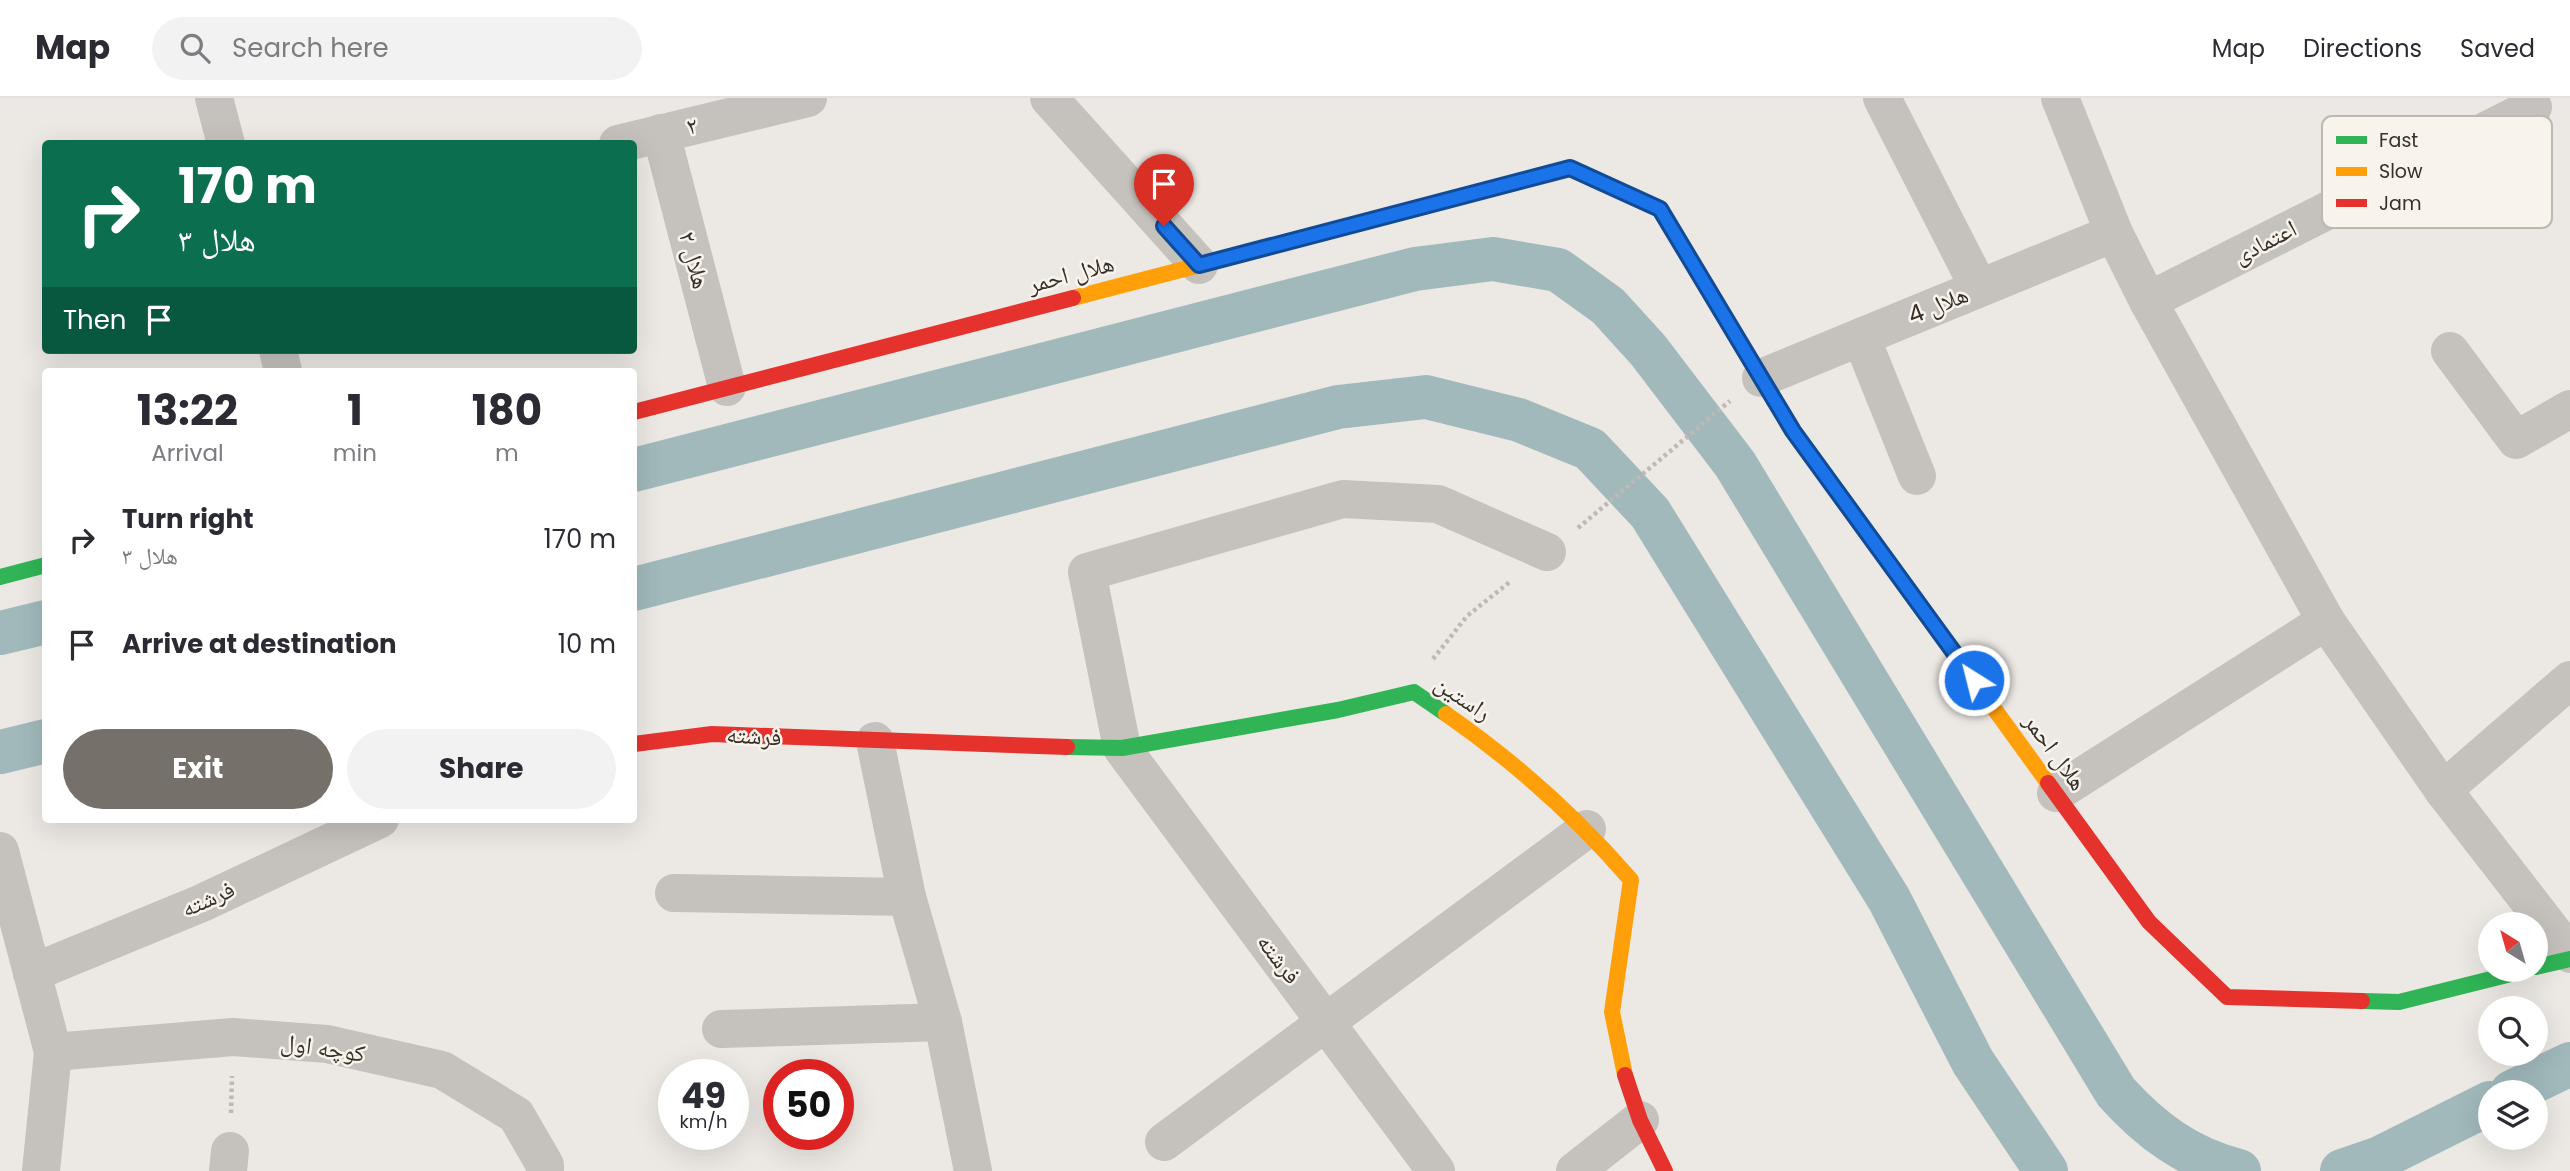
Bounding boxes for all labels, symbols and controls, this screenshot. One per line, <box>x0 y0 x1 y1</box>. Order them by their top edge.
search box <box>152 17 642 80</box>
text: Map <box>35 24 110 71</box>
icon: search <box>176 29 214 67</box>
text: Search here <box>232 30 389 66</box>
text: Map <box>2212 32 2265 65</box>
text: Directions <box>2303 32 2422 65</box>
text: Saved <box>2460 32 2535 65</box>
street label: ۲ <box>683 108 701 143</box>
legend <box>2322 116 2552 228</box>
text: Fast <box>2379 127 2418 154</box>
text: 170 m <box>178 152 317 220</box>
pin <box>1134 154 1194 226</box>
text: Slow <box>2379 158 2423 185</box>
icon: arrive <box>1145 165 1183 203</box>
icon: right <box>63 168 154 259</box>
text: Jam <box>2379 190 2421 217</box>
street label: اعتمادی <box>2227 212 2302 272</box>
text: هلال ۳ <box>178 217 256 262</box>
street label: هلال ۲ <box>671 227 718 292</box>
street label: هلال احمر <box>1023 246 1118 301</box>
street label: هلال 4 <box>1903 278 1973 332</box>
icon: arrive <box>140 301 178 339</box>
text: Then <box>63 302 126 338</box>
text: 13:22 <box>137 381 238 440</box>
text: 1 <box>347 381 363 440</box>
text: 180 <box>472 381 542 440</box>
text: Arrival <box>151 437 224 469</box>
text: min <box>333 437 377 469</box>
text: m <box>495 437 519 469</box>
text: Turn right <box>122 501 254 537</box>
icon: right <box>63 521 101 559</box>
text: 170 m <box>543 521 616 557</box>
text: هلال ۳ <box>122 540 178 572</box>
icon: arrive <box>63 626 101 664</box>
text: Arrive at destination <box>122 626 397 662</box>
text: 10 m <box>558 626 616 662</box>
position arrow <box>1937 643 2011 717</box>
street label: راستین <box>1428 667 1498 729</box>
street label: هلال احمر <box>2016 706 2095 797</box>
street label: فرشته <box>726 718 782 753</box>
button: Exit <box>63 729 333 809</box>
button: Share <box>347 729 616 809</box>
street label: فرشته <box>176 872 240 925</box>
north arrow <box>2478 912 2548 982</box>
map controls <box>2478 912 2548 1150</box>
street label: فرشته <box>1250 927 1309 991</box>
button: search <box>2478 996 2548 1066</box>
street label: کوچه اول <box>279 1025 367 1070</box>
speed limit sign: 50 <box>763 1059 854 1150</box>
text: 49 <box>681 1071 726 1120</box>
button: layers <box>2478 1080 2548 1150</box>
text: km/h <box>680 1109 727 1134</box>

